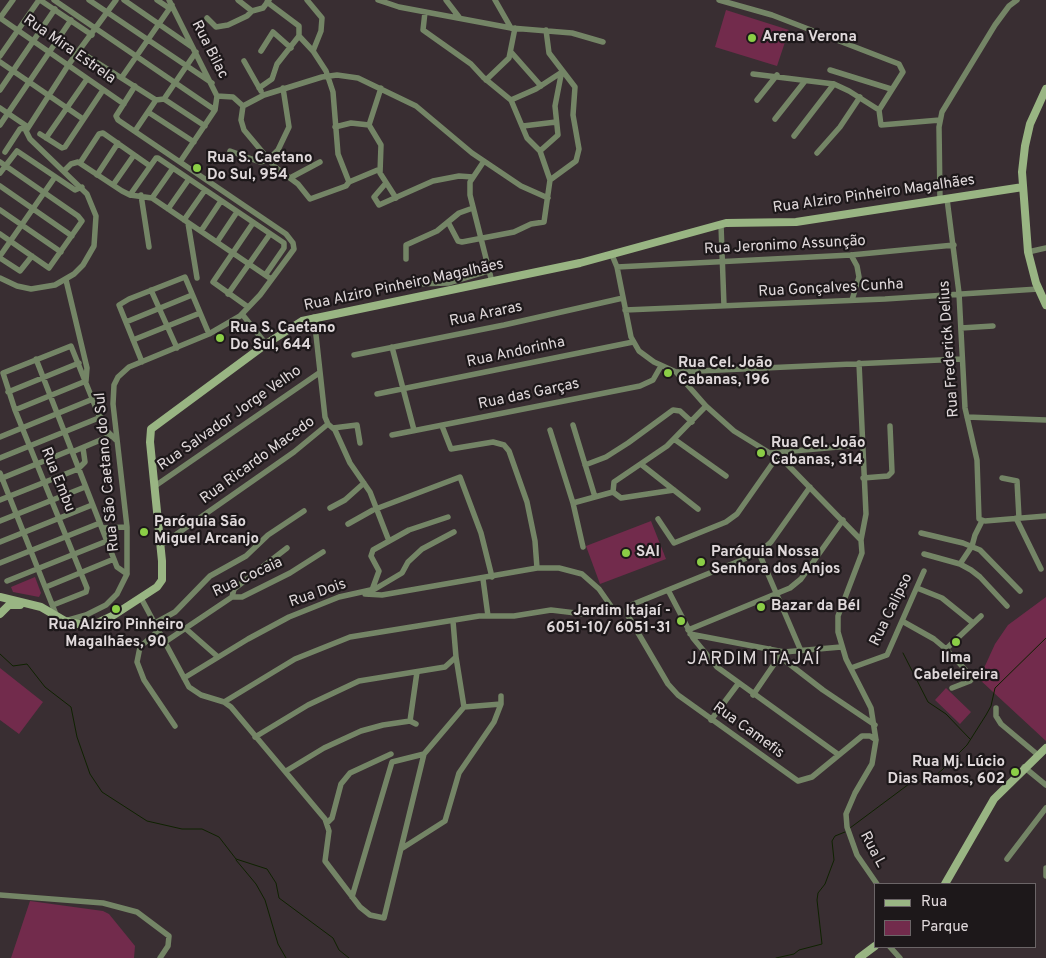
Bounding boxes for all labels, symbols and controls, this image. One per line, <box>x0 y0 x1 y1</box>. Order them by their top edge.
street label: Rua Mira Estrela <box>19 11 119 89</box>
street label: Rua Bilac <box>187 18 231 82</box>
place label: Arena Verona <box>762 29 857 47</box>
marker: Arena Verona <box>746 32 758 44</box>
place label: Rua S. Caetano Do Sul, 954 <box>207 150 312 185</box>
marker: Rua S. Caetano Do Sul, 954 <box>191 162 203 174</box>
street label: Rua Alziro Pinheiro Magalhães <box>772 172 976 218</box>
street label: Rua Jeronimo Assunção <box>704 233 866 259</box>
street label: Rua Alziro Pinheiro Magalhães <box>303 256 505 316</box>
street label: Rua Gonçalves Cunha <box>758 276 904 302</box>
street label: Rua Frederick Delius <box>936 280 964 418</box>
street label: Rua Araras <box>448 299 524 331</box>
place label: Rua S. Caetano Do Sul, 644 <box>230 320 335 355</box>
marker: Rua S. Caetano Do Sul, 644 <box>214 332 226 344</box>
street label: Rua Andorinha <box>465 334 567 372</box>
place label: Rua Cel. João Cabanas, 196 <box>678 355 772 390</box>
street label: Rua Salvador Jorge Velho <box>155 362 305 476</box>
marker: Rua Cel. João Cabanas, 196 <box>662 367 674 379</box>
street label: Rua das Garças <box>477 376 581 414</box>
street label: Rua São Caetano do Sul <box>92 391 124 553</box>
street label: Rua Ricardo Macedo <box>197 413 319 509</box>
place label: Rua Cel. João Cabanas, 314 <box>771 435 865 470</box>
street label: Rua Embu <box>36 445 78 515</box>
marker: Rua Cel. João Cabanas, 314 <box>755 447 767 459</box>
place label: Paróquia São Miguel Arcanjo <box>154 514 259 549</box>
marker: Paróquia São Miguel Arcanjo <box>138 526 150 538</box>
place label: SAI <box>636 544 660 562</box>
place label: Paróquia Nossa Senhora dos Anjos <box>711 544 840 579</box>
marker: SAI <box>620 547 632 559</box>
street label: Rua Cocaia <box>210 554 286 602</box>
marker: Paróquia Nossa Senhora dos Anjos <box>695 556 707 568</box>
street label: Rua Calipso <box>867 571 917 649</box>
street label: Rua Dois <box>287 576 349 612</box>
place label: Bazar da Bél <box>771 598 860 616</box>
marker: Bazar da Bél <box>755 601 767 613</box>
marker: Rua Alziro Pinheiro Magalhães, 90 <box>110 603 122 615</box>
place label: Jardim Itajaí - 6051-10/ 6051-31 <box>546 603 671 638</box>
marker: Jardim Itajaí - 6051-10/ 6051-31 <box>675 615 687 627</box>
place label: Rua Alziro Pinheiro Magalhães, 90 <box>48 617 184 652</box>
marker: Ilma Cabeleireira <box>950 636 962 648</box>
district label: JARDIM ITAJAÍ <box>685 649 823 671</box>
place label: Ilma Cabeleireira <box>914 650 998 685</box>
street label: Rua Camefis <box>709 699 787 763</box>
place label: Rua Mj. Lúcio Dias Ramos, 602 <box>888 754 1005 789</box>
marker: Rua Mj. Lúcio Dias Ramos, 602 <box>1009 766 1021 778</box>
street label: Rua L <box>855 829 889 871</box>
legend <box>874 883 1036 948</box>
text: Rua <box>921 893 947 912</box>
text: Parque <box>921 918 969 937</box>

